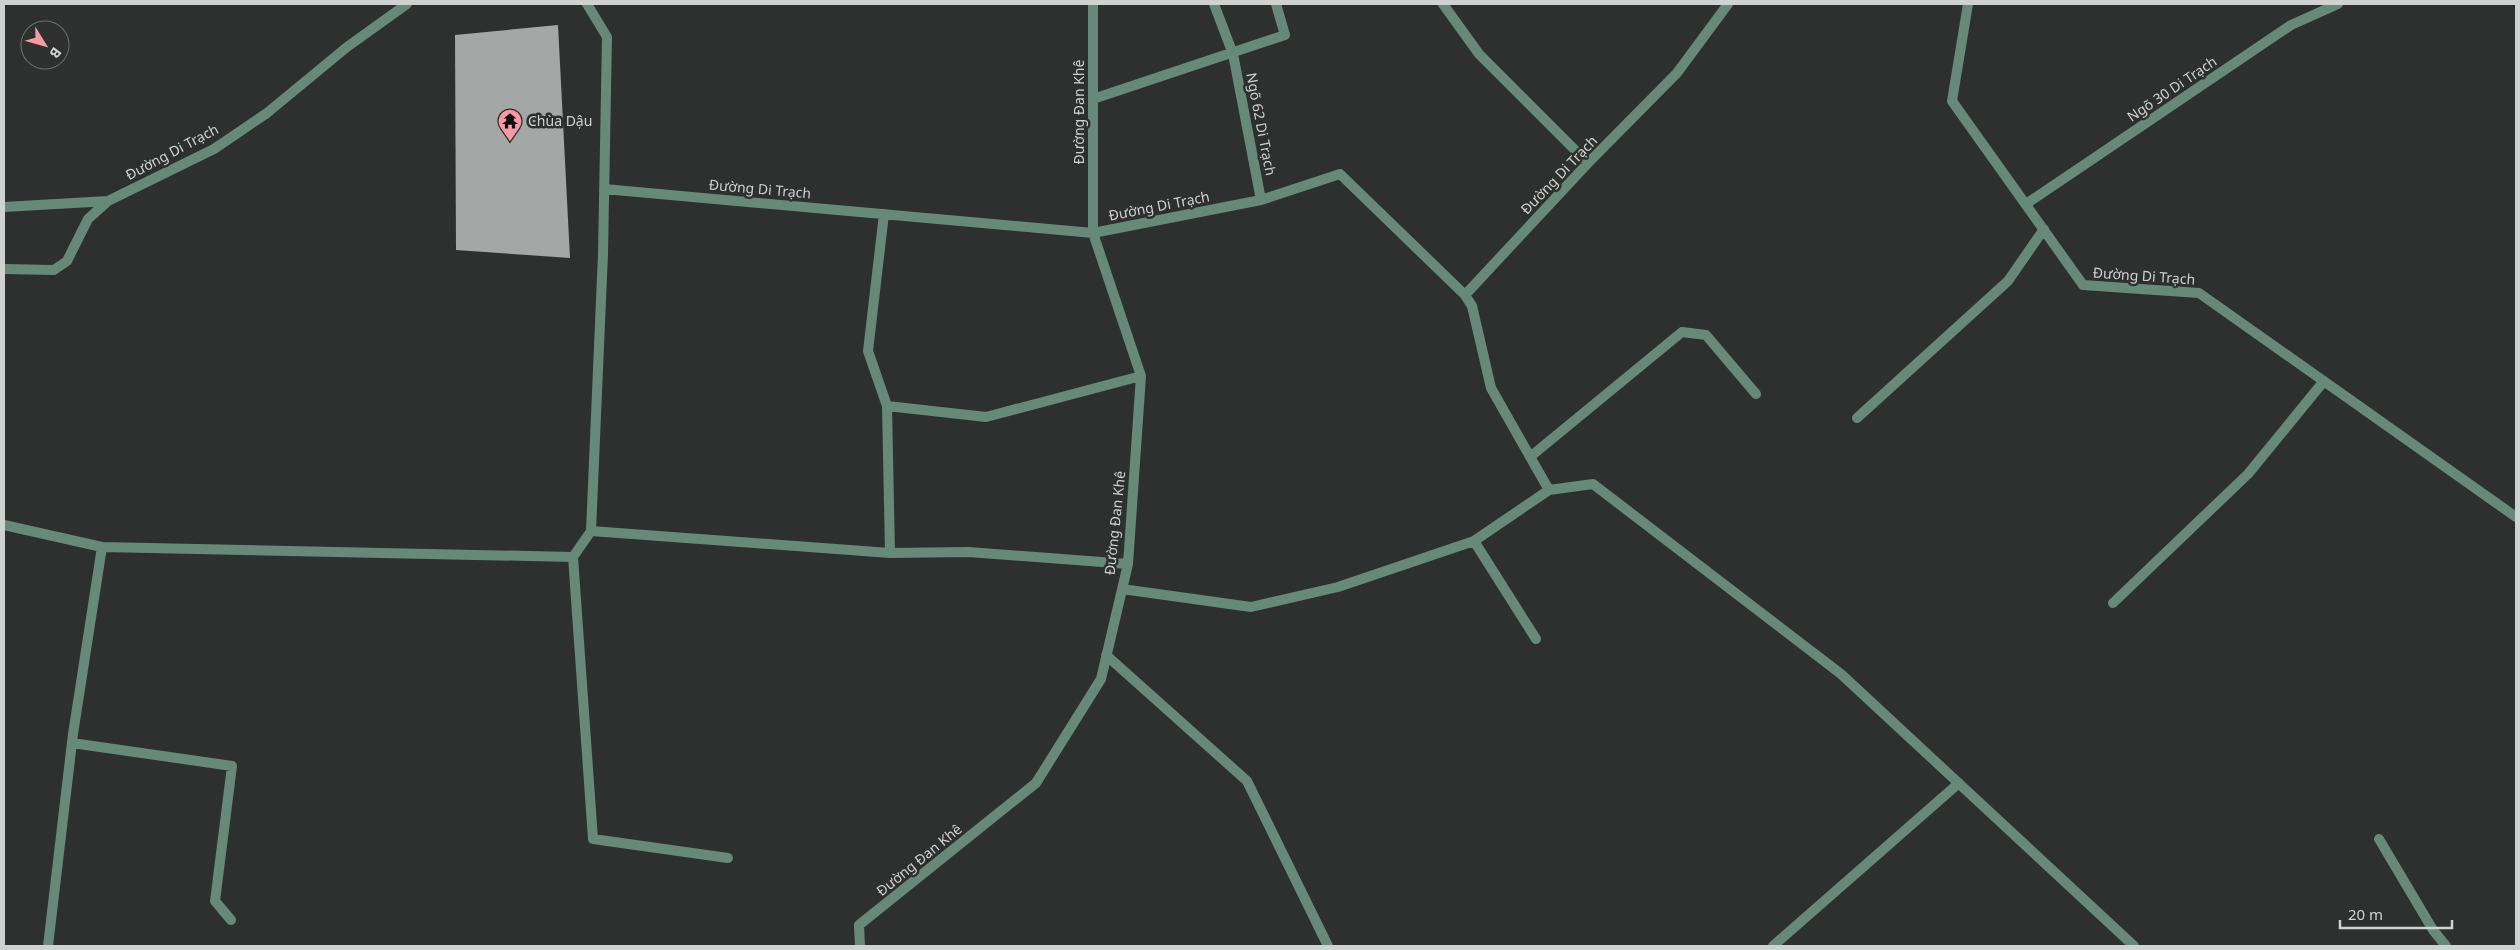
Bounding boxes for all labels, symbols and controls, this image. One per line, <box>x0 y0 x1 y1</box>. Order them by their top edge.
north arrow <box>20 20 70 70</box>
text: B <box>45 44 66 63</box>
street label: Ngõ 30 Di Trạch <box>2123 52 2220 126</box>
street label: Đường Đan Khê <box>1069 60 1088 164</box>
street label: Ngõ 62 Di Trạch <box>1242 71 1281 177</box>
temple icon: Chùa Dậu <box>497 108 523 142</box>
place label: Chùa Dậu <box>528 111 592 130</box>
street label: Đường Di Trạch <box>122 119 221 184</box>
street label: Đường Di Trạch <box>1516 131 1601 218</box>
street label: Đường Di Trạch <box>708 175 812 202</box>
street label: Đường Di Trạch <box>1107 186 1211 225</box>
street label: Đường Di Trạch <box>2092 262 2196 289</box>
street label: Đường Đan Khê <box>1100 470 1129 576</box>
street label: Đường Đan Khê <box>872 819 965 900</box>
scale bar <box>2340 898 2452 930</box>
text: 20 m <box>2348 904 2383 924</box>

